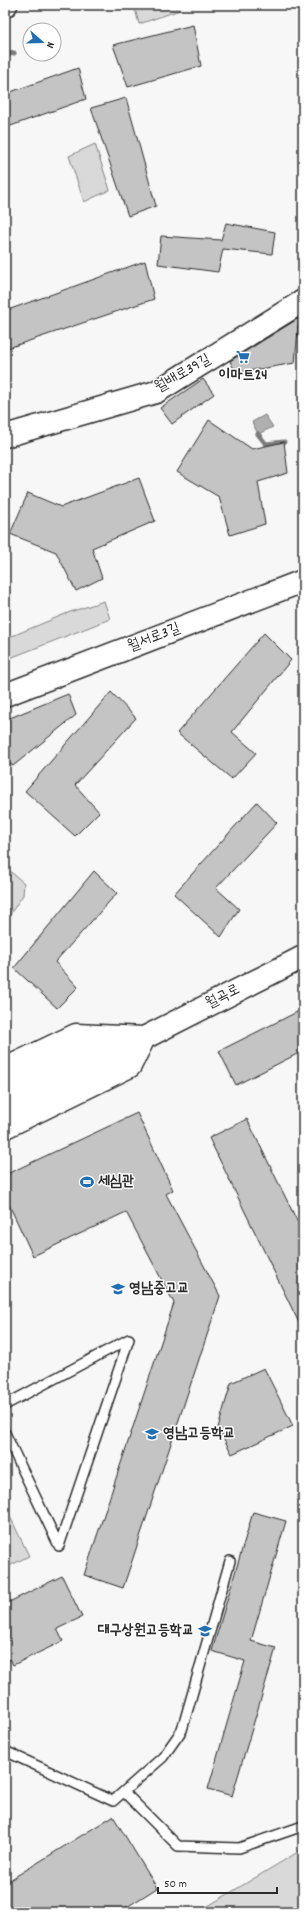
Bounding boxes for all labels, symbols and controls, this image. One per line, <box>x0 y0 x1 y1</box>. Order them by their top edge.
north arrow <box>22 22 62 62</box>
text: N <box>41 39 58 51</box>
street label: 월배로39길 <box>151 349 215 399</box>
supermarket icon: 이마트24 <box>235 349 251 365</box>
place label: 이마트24 <box>219 365 268 387</box>
street label: 월서로3길 <box>124 618 184 658</box>
street label: 월곡로 <box>202 979 244 1015</box>
place label: 세심관 <box>98 1171 134 1193</box>
sports icon: 세심관 <box>79 1174 95 1190</box>
place label: 영남중고교 <box>129 1278 189 1300</box>
school or university icon: 영남중고교 <box>110 1281 126 1297</box>
place label: 영남고등학교 <box>163 1423 235 1445</box>
school or university icon: 영남고등학교 <box>144 1426 160 1442</box>
place label: 대구상원고등학교 <box>97 1620 194 1642</box>
school or university icon: 대구상원고등학교 <box>197 1623 213 1639</box>
scale bar <box>158 1869 277 1895</box>
text: 50 m <box>164 1876 187 1893</box>

